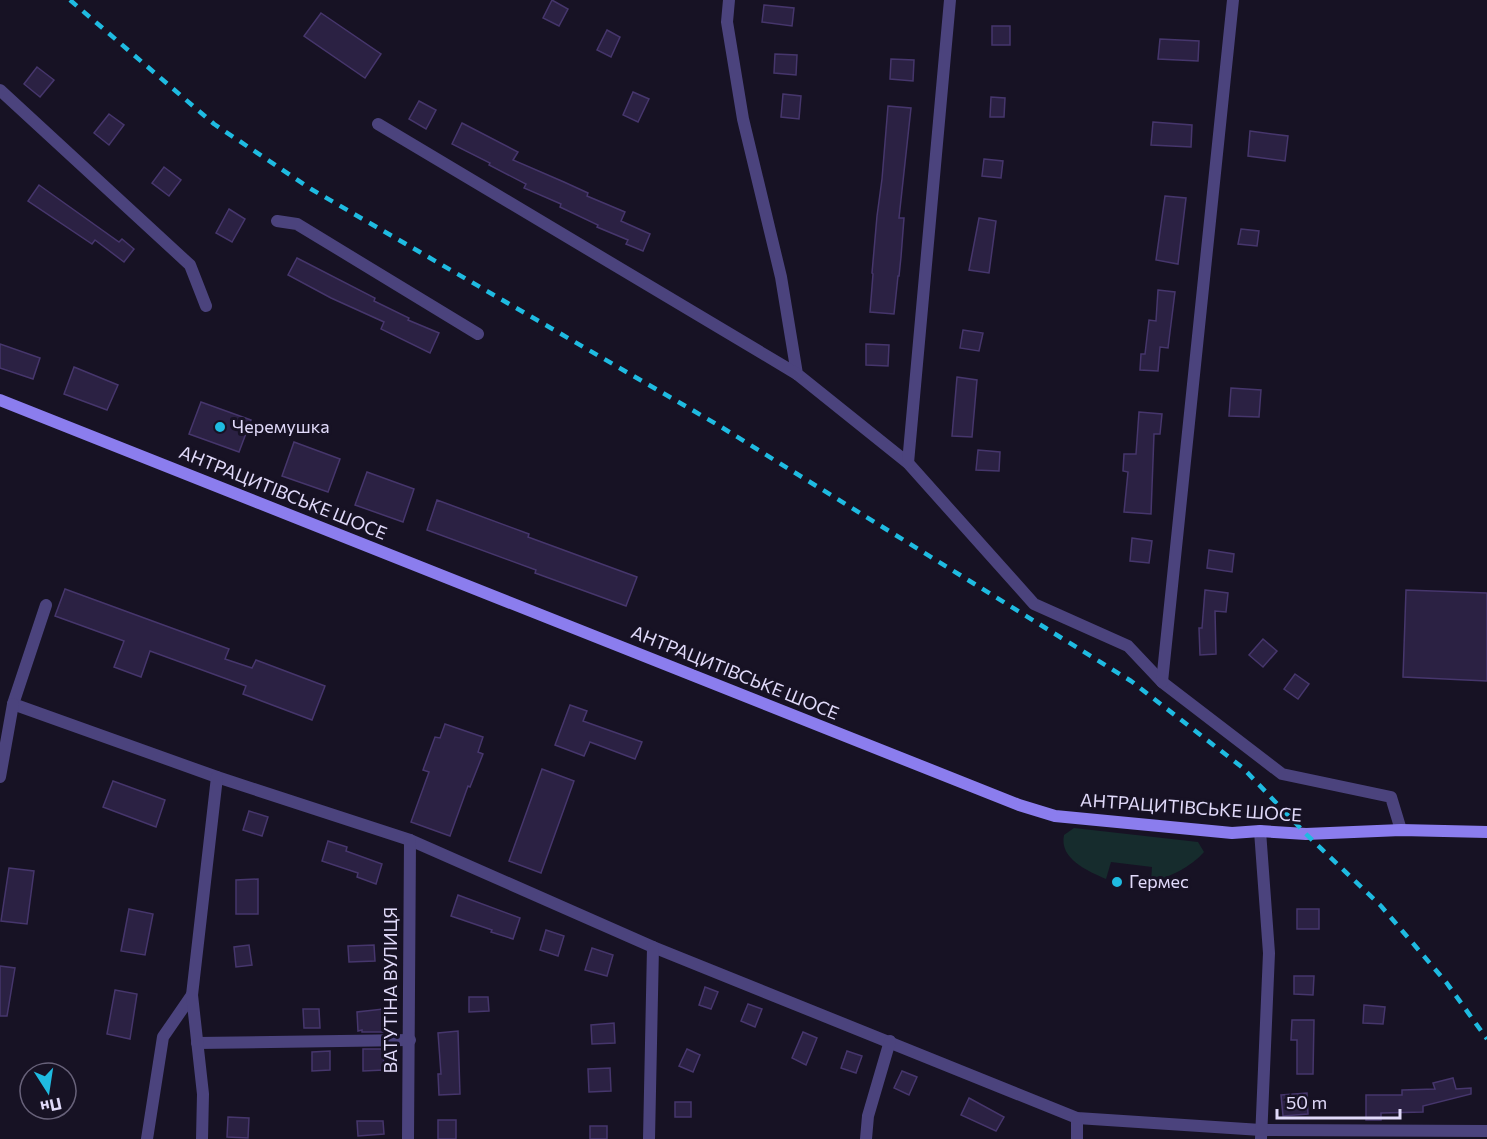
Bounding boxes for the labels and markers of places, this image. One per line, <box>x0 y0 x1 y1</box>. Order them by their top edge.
place label: Черемушка <box>232 415 330 437</box>
marker: Черемушка <box>213 420 227 434</box>
place label: Гермес <box>1129 870 1189 892</box>
marker: Гермес <box>1110 875 1124 889</box>

